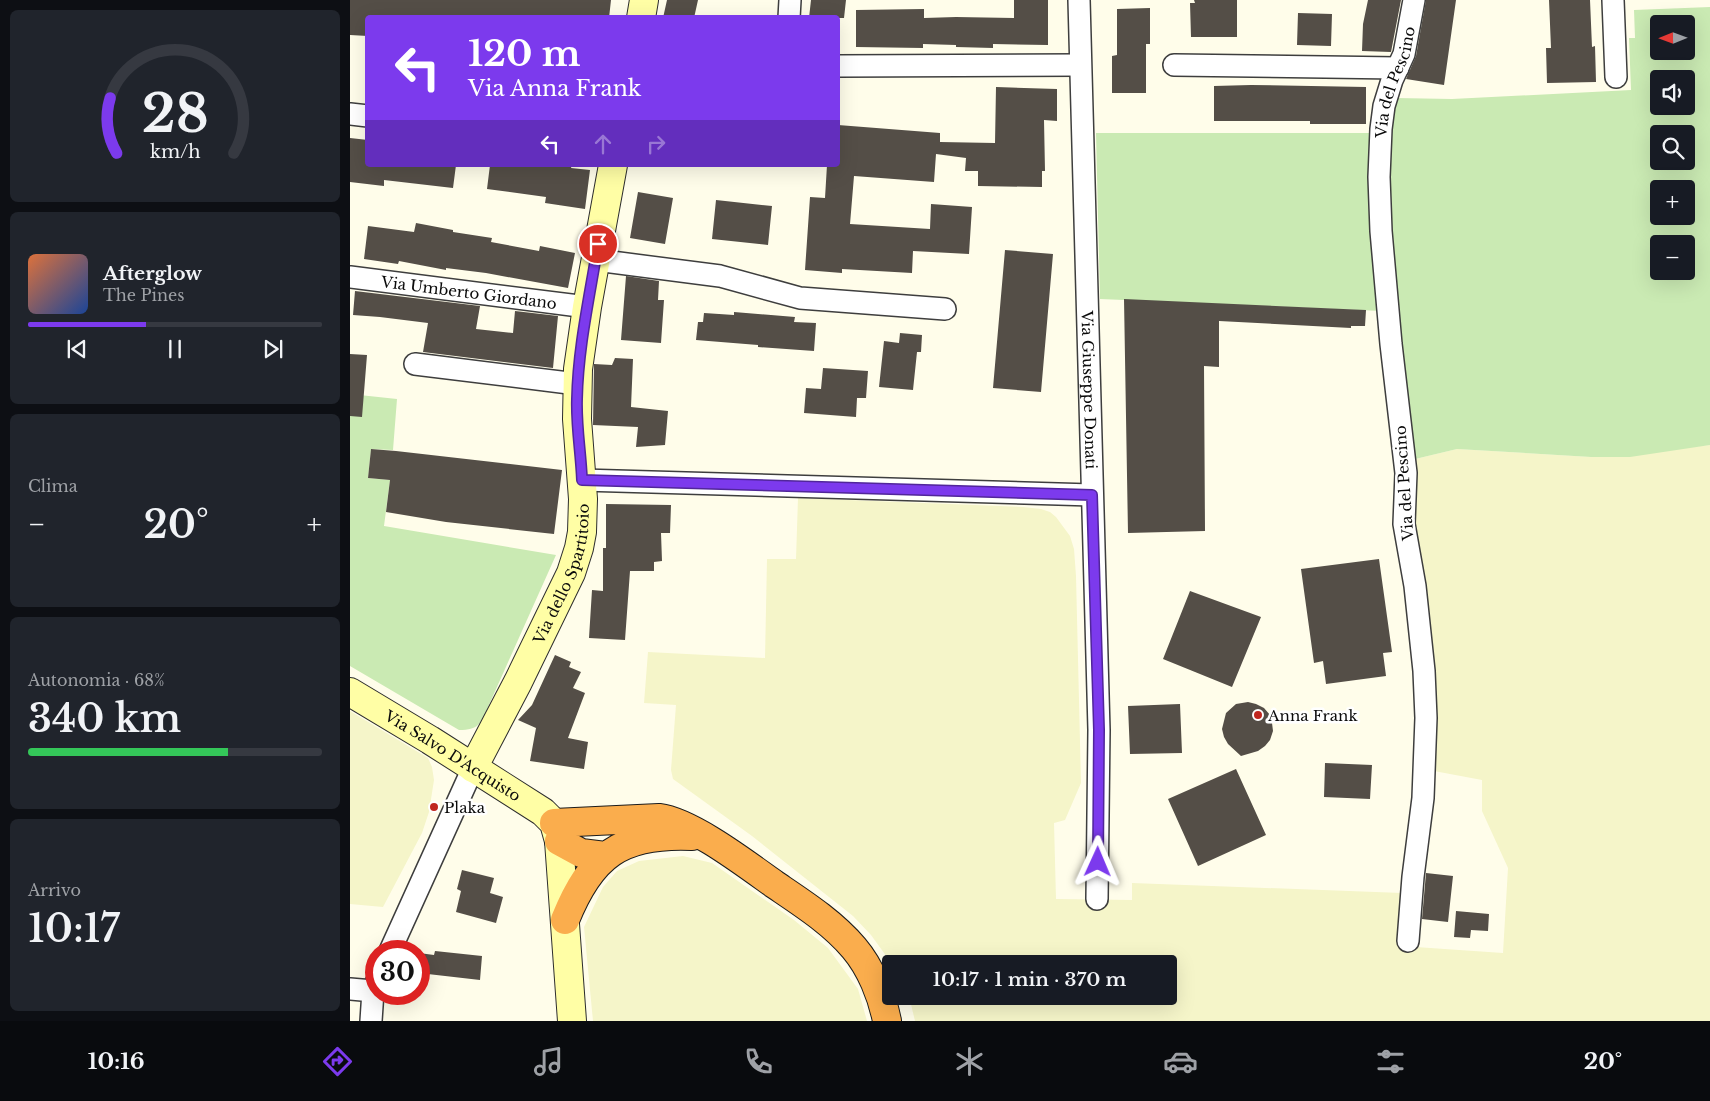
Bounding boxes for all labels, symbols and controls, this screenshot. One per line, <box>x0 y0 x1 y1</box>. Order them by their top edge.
north arrow <box>1650 15 1695 60</box>
map controls <box>1650 15 1695 280</box>
street label: Via del Pescino <box>1371 24 1418 139</box>
text: 120 m <box>468 32 581 75</box>
icon: left <box>385 35 450 100</box>
button: sound <box>1650 70 1695 115</box>
text: Via Anna Frank <box>468 75 641 102</box>
text: 28 <box>142 82 208 146</box>
button: search <box>1650 125 1695 170</box>
icon: left <box>536 130 564 158</box>
icon: ahead <box>589 130 617 158</box>
icon: right <box>642 130 670 158</box>
text: km/h <box>150 141 200 163</box>
button: + <box>1650 180 1695 225</box>
pin <box>577 223 619 265</box>
icon: arrive <box>584 230 612 258</box>
button: − <box>1650 235 1695 280</box>
text: Afterglow <box>103 262 202 285</box>
street label: Via Umberto Giordano <box>379 271 558 313</box>
text: The Pines <box>103 285 185 305</box>
street label: Via Giuseppe Donati <box>1078 309 1101 469</box>
icon: previous <box>63 335 91 363</box>
icon: pause <box>161 335 189 363</box>
icon: next <box>259 335 287 363</box>
street label: Via del Pescino <box>1390 424 1418 542</box>
text: Clima <box>28 476 78 496</box>
text: 20° <box>143 501 209 548</box>
street label: Via dello Spartitoio <box>528 503 592 648</box>
text: − <box>28 507 46 542</box>
text: + <box>307 507 322 542</box>
text: Autonomia · 68% <box>28 670 165 690</box>
text: 340 km <box>28 695 181 742</box>
street label: Via Salvo D'Acquisto <box>381 705 525 805</box>
place label: Anna Frank <box>1267 706 1358 725</box>
marker: Anna Frank <box>1252 709 1264 721</box>
place label: Plaka <box>444 798 486 817</box>
marker: Plaka <box>428 801 440 813</box>
position arrow <box>1071 835 1123 887</box>
text: Arrivo <box>28 880 81 900</box>
text: 10:17 <box>28 905 120 952</box>
speed limit sign: 30 <box>365 940 430 1005</box>
text: 10:17 · 1 min · 370 m <box>933 968 1126 991</box>
icon: directions <box>320 1044 355 1079</box>
icon: music <box>531 1044 566 1079</box>
icon: phone <box>741 1044 776 1079</box>
icon: climate <box>952 1044 987 1079</box>
icon: car <box>1163 1044 1198 1079</box>
icon: filters <box>1373 1044 1408 1079</box>
text: 10:16 <box>88 1048 145 1075</box>
text: 20° <box>1584 1048 1622 1075</box>

